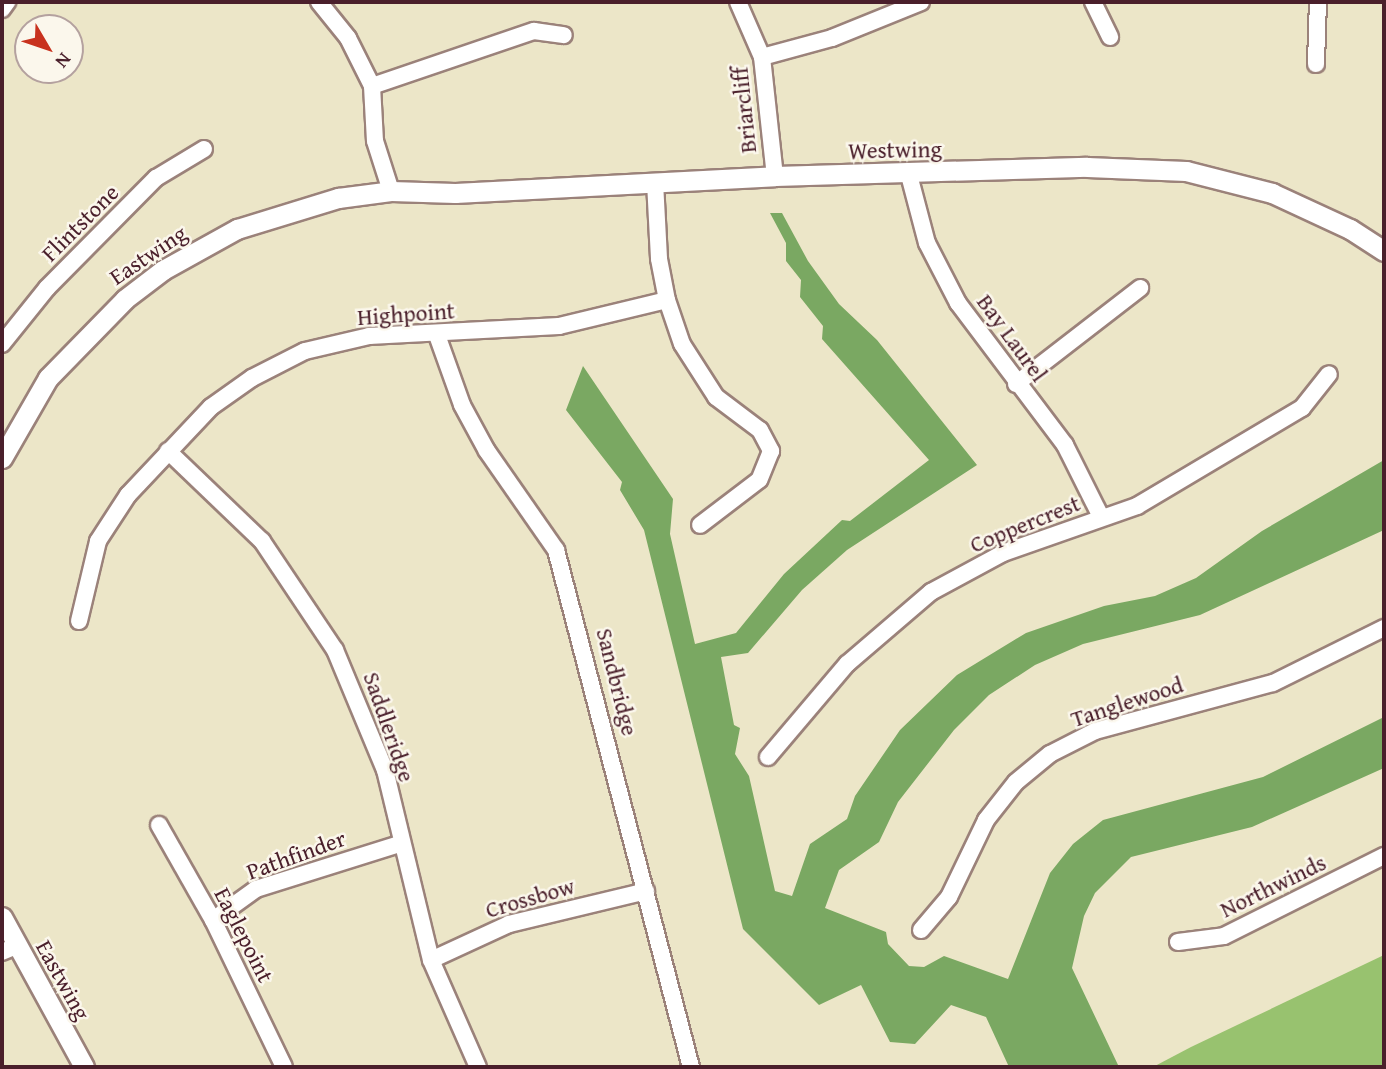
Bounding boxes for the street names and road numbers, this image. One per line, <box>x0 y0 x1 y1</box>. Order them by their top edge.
street label: Briarcliff <box>726 66 762 154</box>
street label: Westwing <box>848 135 942 165</box>
street label: Flintstone <box>36 179 124 267</box>
street label: Eastwing <box>104 219 192 291</box>
street label: Bay Laurel <box>971 289 1053 387</box>
street label: Highpoint <box>356 297 456 331</box>
street label: Coppercrest <box>966 489 1084 559</box>
street label: Sandbridge <box>590 625 644 739</box>
street label: Saddleridge <box>357 668 421 786</box>
street label: Tanglewood <box>1067 671 1187 733</box>
street label: Pathfinder <box>243 824 349 886</box>
street label: Northwinds <box>1216 849 1330 923</box>
street label: Crossbow <box>482 872 578 924</box>
street label: Eaglepoint <box>208 883 280 987</box>
street label: Eastwing <box>30 935 96 1025</box>

